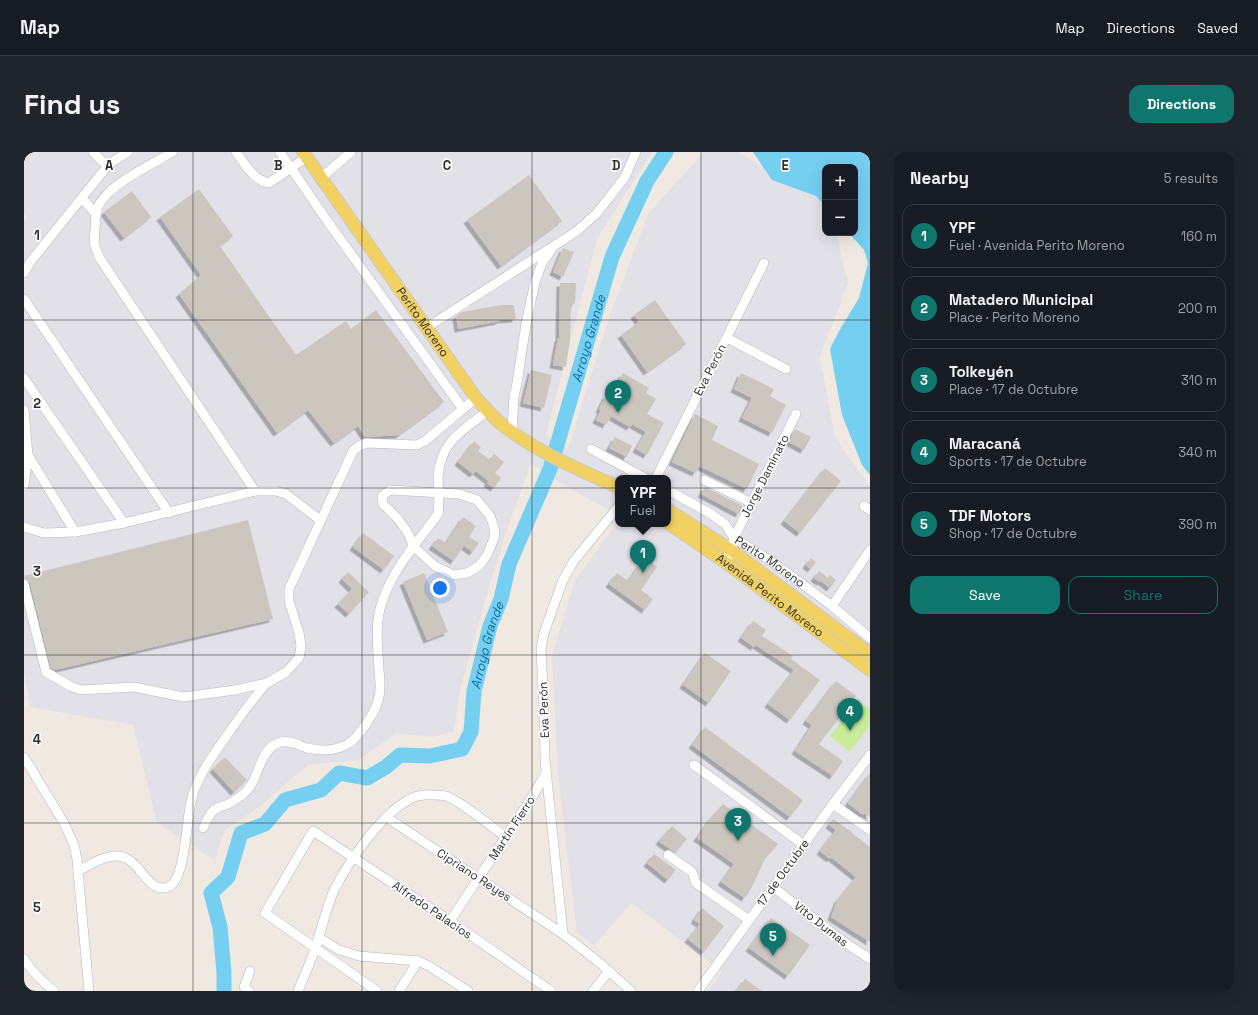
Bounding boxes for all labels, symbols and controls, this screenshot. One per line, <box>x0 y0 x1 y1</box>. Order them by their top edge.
text: Map <box>20 15 60 40</box>
text: Map <box>1055 19 1085 37</box>
text: Directions <box>1107 19 1175 37</box>
text: Saved <box>1197 19 1238 37</box>
button: Directions <box>1129 85 1234 123</box>
text: Find us <box>24 86 121 122</box>
text: A <box>105 157 114 174</box>
text: B <box>274 157 283 174</box>
text: C <box>443 157 451 174</box>
text: D <box>612 157 621 174</box>
text: E <box>781 157 789 174</box>
map controls <box>822 164 858 236</box>
button: + <box>822 164 858 200</box>
text: Nearby <box>910 167 969 189</box>
text: 5 results <box>1164 170 1218 187</box>
button: − <box>822 200 858 236</box>
text: YPF <box>949 218 975 237</box>
text: 1 <box>34 227 40 244</box>
text: 1 <box>921 228 927 245</box>
text: 160 m <box>1181 228 1217 245</box>
text: Fuel · Avenida Perito Moreno <box>949 237 1125 254</box>
street label: Perito Moreno <box>393 284 453 360</box>
text: Matadero Municipal <box>949 290 1093 309</box>
water label: Arroyo Grande <box>567 292 609 384</box>
text: 2 <box>920 300 928 317</box>
text: 200 m <box>1178 300 1217 317</box>
text: Place · Perito Moreno <box>949 309 1080 326</box>
street label: Eva Perón <box>690 341 730 399</box>
text: Tolkeyén <box>949 362 1013 381</box>
text: 3 <box>920 372 928 389</box>
text: 310 m <box>1181 372 1217 389</box>
pin: 2 <box>605 380 631 413</box>
text: Place · 17 de Octubre <box>949 381 1078 398</box>
text: 2 <box>33 395 41 412</box>
street label: Jorge Daminato <box>737 432 793 520</box>
text: Maracaná <box>949 434 1021 453</box>
text: 4 <box>920 444 928 461</box>
text: 340 m <box>1178 444 1217 461</box>
text: Sports · 17 de Octubre <box>949 453 1087 470</box>
popup <box>615 475 671 527</box>
text: YPF <box>630 483 656 502</box>
text: Fuel <box>630 502 656 519</box>
text: TDF Motors <box>949 506 1031 525</box>
text: 5 <box>920 516 928 533</box>
text: 390 m <box>1178 516 1217 533</box>
text: Shop · 17 de Octubre <box>949 525 1077 542</box>
street label: Perito Moreno <box>732 532 808 591</box>
pin: 1 <box>630 540 656 573</box>
street label: Avenida Perito Moreno <box>713 550 827 641</box>
text: 3 <box>33 563 41 580</box>
button: Save <box>910 576 1060 614</box>
button: Share <box>1068 576 1218 614</box>
your location <box>430 578 450 598</box>
water label: Arroyo Grande <box>466 598 508 691</box>
street label: Eva Perón <box>535 682 553 738</box>
pin: 4 <box>837 698 863 731</box>
text: 4 <box>33 731 41 748</box>
street label: Martín Fierro <box>485 793 539 863</box>
pin: 3 <box>725 808 751 841</box>
street label: 17 de Octubre <box>753 836 813 910</box>
street label: Cipriano Reyes <box>434 845 514 905</box>
street label: Alfredo Palacios <box>389 877 475 943</box>
street label: Vito Dumas <box>790 898 852 950</box>
text: 5 <box>33 899 41 916</box>
pin: 5 <box>760 923 786 956</box>

